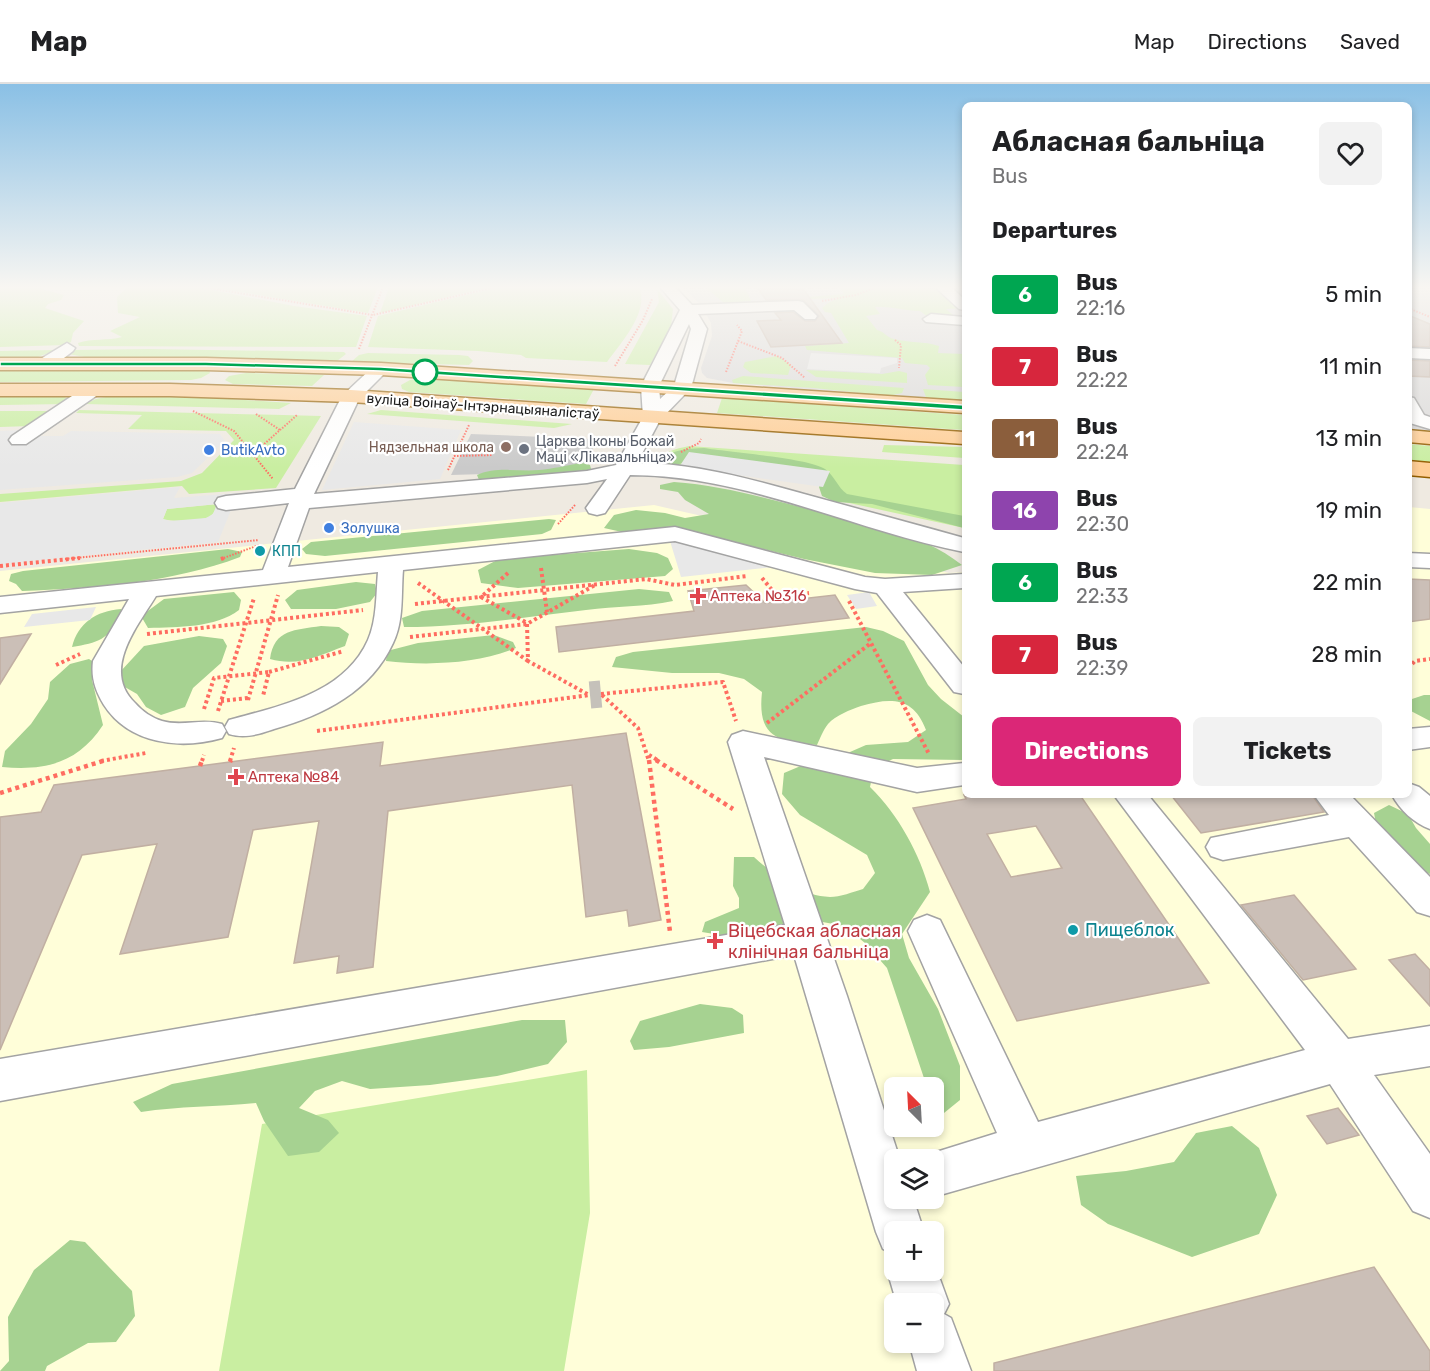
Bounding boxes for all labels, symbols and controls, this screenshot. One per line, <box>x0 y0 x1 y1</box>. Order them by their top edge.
text: Map <box>30 25 87 58</box>
text: Map <box>1134 29 1175 54</box>
text: Directions <box>1208 29 1307 54</box>
text: Saved <box>1340 29 1400 54</box>
button: heart <box>1319 122 1382 185</box>
text: Абласная бальніца <box>992 125 1265 158</box>
text: Bus <box>992 164 1028 188</box>
text: Departures <box>992 217 1117 244</box>
text: Bus <box>1076 269 1118 296</box>
text: 5 min <box>1325 281 1382 308</box>
text: 6 <box>1018 282 1032 307</box>
text: 22:16 <box>1076 296 1125 320</box>
text: Bus <box>1076 341 1118 368</box>
text: 11 min <box>1320 353 1382 380</box>
text: 7 <box>1019 354 1031 379</box>
unlabelled marker <box>412 359 438 385</box>
text: 22:22 <box>1076 368 1128 392</box>
street label: вуліца Воінаў-Інтэрнацыяналістаў <box>366 390 600 423</box>
text: Bus <box>1076 413 1118 440</box>
text: 13 min <box>1316 425 1382 452</box>
text: 11 <box>1015 426 1035 451</box>
place label: Царква Іконы Божай Маці «Лікавальніца» <box>536 433 675 466</box>
place label: Нядзельная школа <box>369 439 494 456</box>
marker: Нядзельная школа <box>499 440 513 454</box>
text: 22:24 <box>1076 440 1129 464</box>
place label: ButikAvto <box>221 442 285 459</box>
marker: Царква Іконы Божай Маці «Лікавальніца» <box>517 442 531 456</box>
marker: ButikAvto <box>202 443 216 457</box>
text: Bus <box>1076 485 1118 512</box>
text: 19 min <box>1316 497 1382 524</box>
text: 16 <box>1013 498 1037 523</box>
text: 22:30 <box>1076 512 1129 536</box>
place label: Золушка <box>341 520 400 537</box>
marker: Золушка <box>322 521 336 535</box>
place label: КПП <box>272 543 301 560</box>
marker: КПП <box>253 544 267 558</box>
text: Bus <box>1076 557 1118 584</box>
text: 22 min <box>1313 569 1382 596</box>
text: 6 <box>1018 570 1032 595</box>
text: 22:33 <box>1076 584 1129 608</box>
place label: Аптека №316 <box>710 587 807 605</box>
marker: Аптека №316 <box>691 589 705 603</box>
text: Bus <box>1076 629 1118 656</box>
text: 28 min <box>1311 641 1382 668</box>
text: 7 <box>1019 642 1031 667</box>
text: 22:39 <box>1076 656 1128 680</box>
button: Directions <box>992 717 1181 786</box>
button: Tickets <box>1193 717 1382 786</box>
place label: Аптека №84 <box>248 768 339 786</box>
marker: Аптека №84 <box>229 770 243 784</box>
place label: Пищеблок <box>1085 919 1175 941</box>
place label: Віцебская абласная клінічная бальніца <box>728 920 901 963</box>
marker: Пищеблок <box>1066 923 1080 937</box>
marker: Віцебская абласная клінічная бальніца <box>706 932 724 950</box>
north arrow <box>884 1077 944 1137</box>
map controls <box>884 1077 944 1353</box>
button: layers <box>884 1149 944 1209</box>
button: + <box>884 1221 944 1281</box>
button: − <box>884 1293 944 1353</box>

